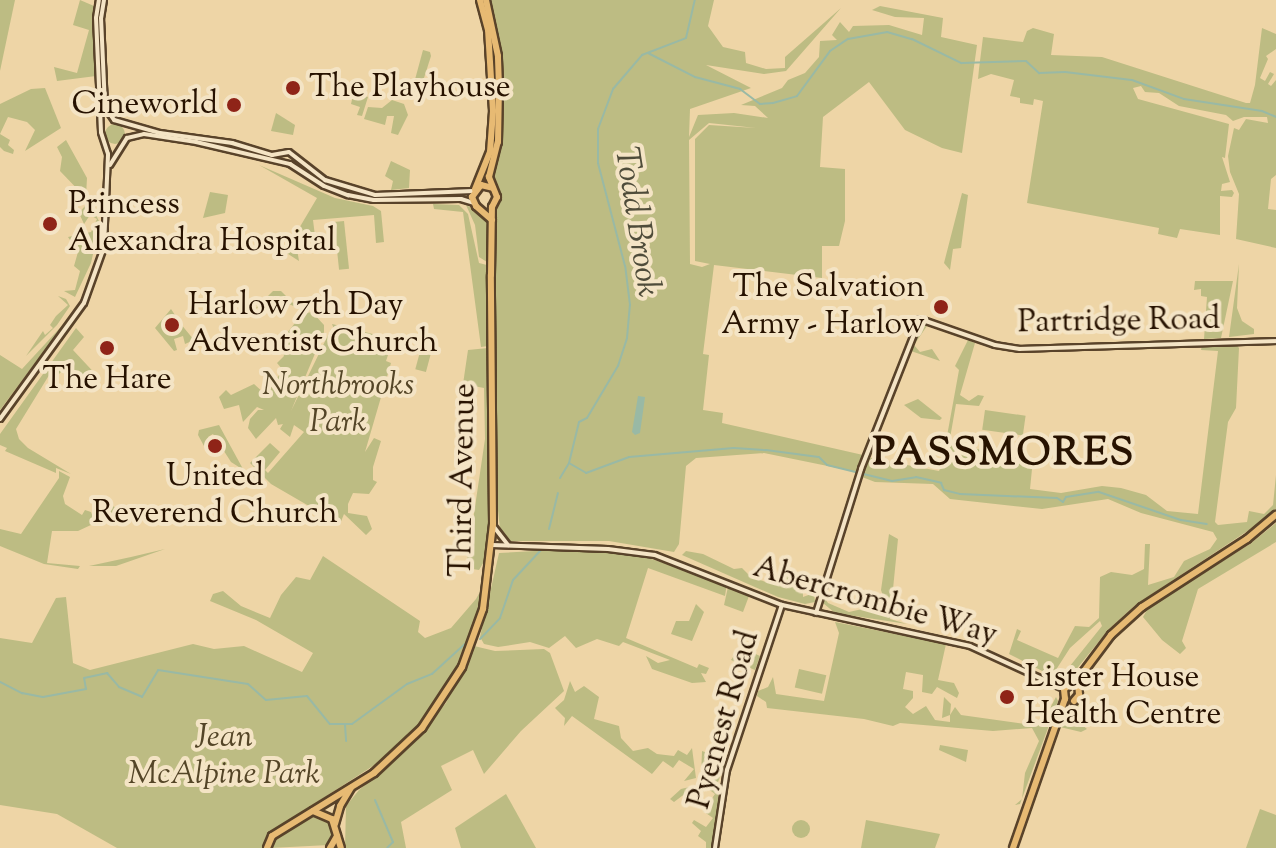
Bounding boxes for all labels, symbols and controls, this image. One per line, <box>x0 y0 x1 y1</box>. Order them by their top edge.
place label: The Playhouse <box>309 69 511 107</box>
marker: The Playhouse <box>284 79 302 97</box>
place label: Cineworld <box>72 86 218 124</box>
marker: Cineworld <box>225 96 243 114</box>
water label: Todd Brook <box>604 144 668 300</box>
place label: Princess Alexandra Hospital <box>68 187 336 262</box>
marker: Princess Alexandra Hospital <box>39 213 61 235</box>
place label: The Salvation Army - Harlow <box>721 270 925 345</box>
place label: Harlow 7th Day Adventist Church <box>188 288 438 363</box>
marker: The Salvation Army - Harlow <box>932 298 950 316</box>
street label: Partridge Road <box>1017 301 1221 343</box>
marker: Harlow 7th Day Adventist Church <box>163 316 181 334</box>
marker: The Hare <box>98 339 116 357</box>
place label: The Hare <box>42 361 172 399</box>
park label: Northbrooks Park <box>262 368 414 443</box>
street label: Third Avenue <box>443 383 485 577</box>
district label: PASSMORES <box>873 431 1135 479</box>
marker: United Reverend Church <box>206 437 224 455</box>
place label: United Reverend Church <box>92 459 338 534</box>
street label: Abercrombie Way <box>748 549 1002 655</box>
street label: Pyenest Road <box>681 626 769 814</box>
place label: Lister House Health Centre <box>1025 660 1221 735</box>
marker: Lister House Health Centre <box>996 686 1018 708</box>
park label: Jean McAlpine Park <box>128 720 320 795</box>

